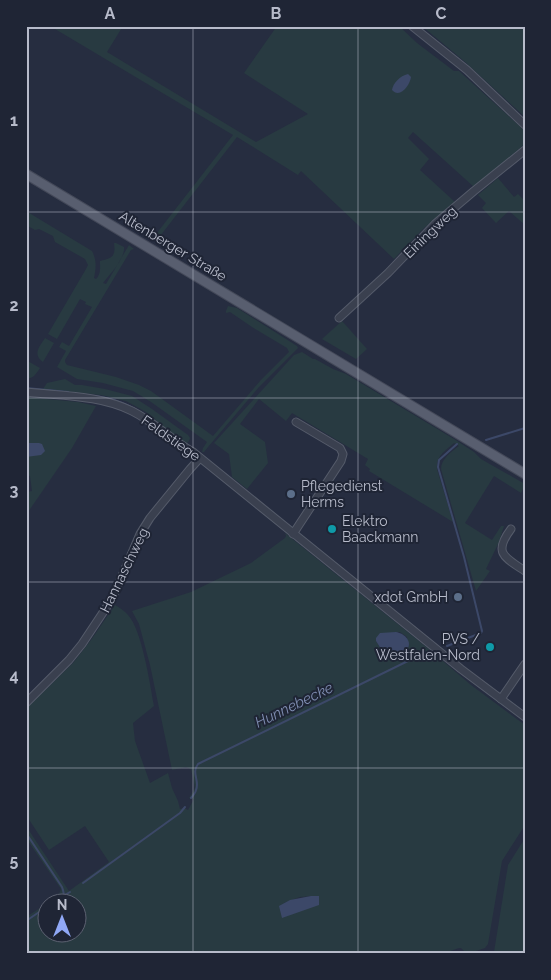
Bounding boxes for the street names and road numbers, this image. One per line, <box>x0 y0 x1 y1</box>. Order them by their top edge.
street label: Einingweg <box>400 203 460 261</box>
street label: Altenberger Straße <box>116 208 230 284</box>
street label: Feldstiege <box>139 412 203 464</box>
street label: Hannaschweg <box>97 525 151 615</box>

